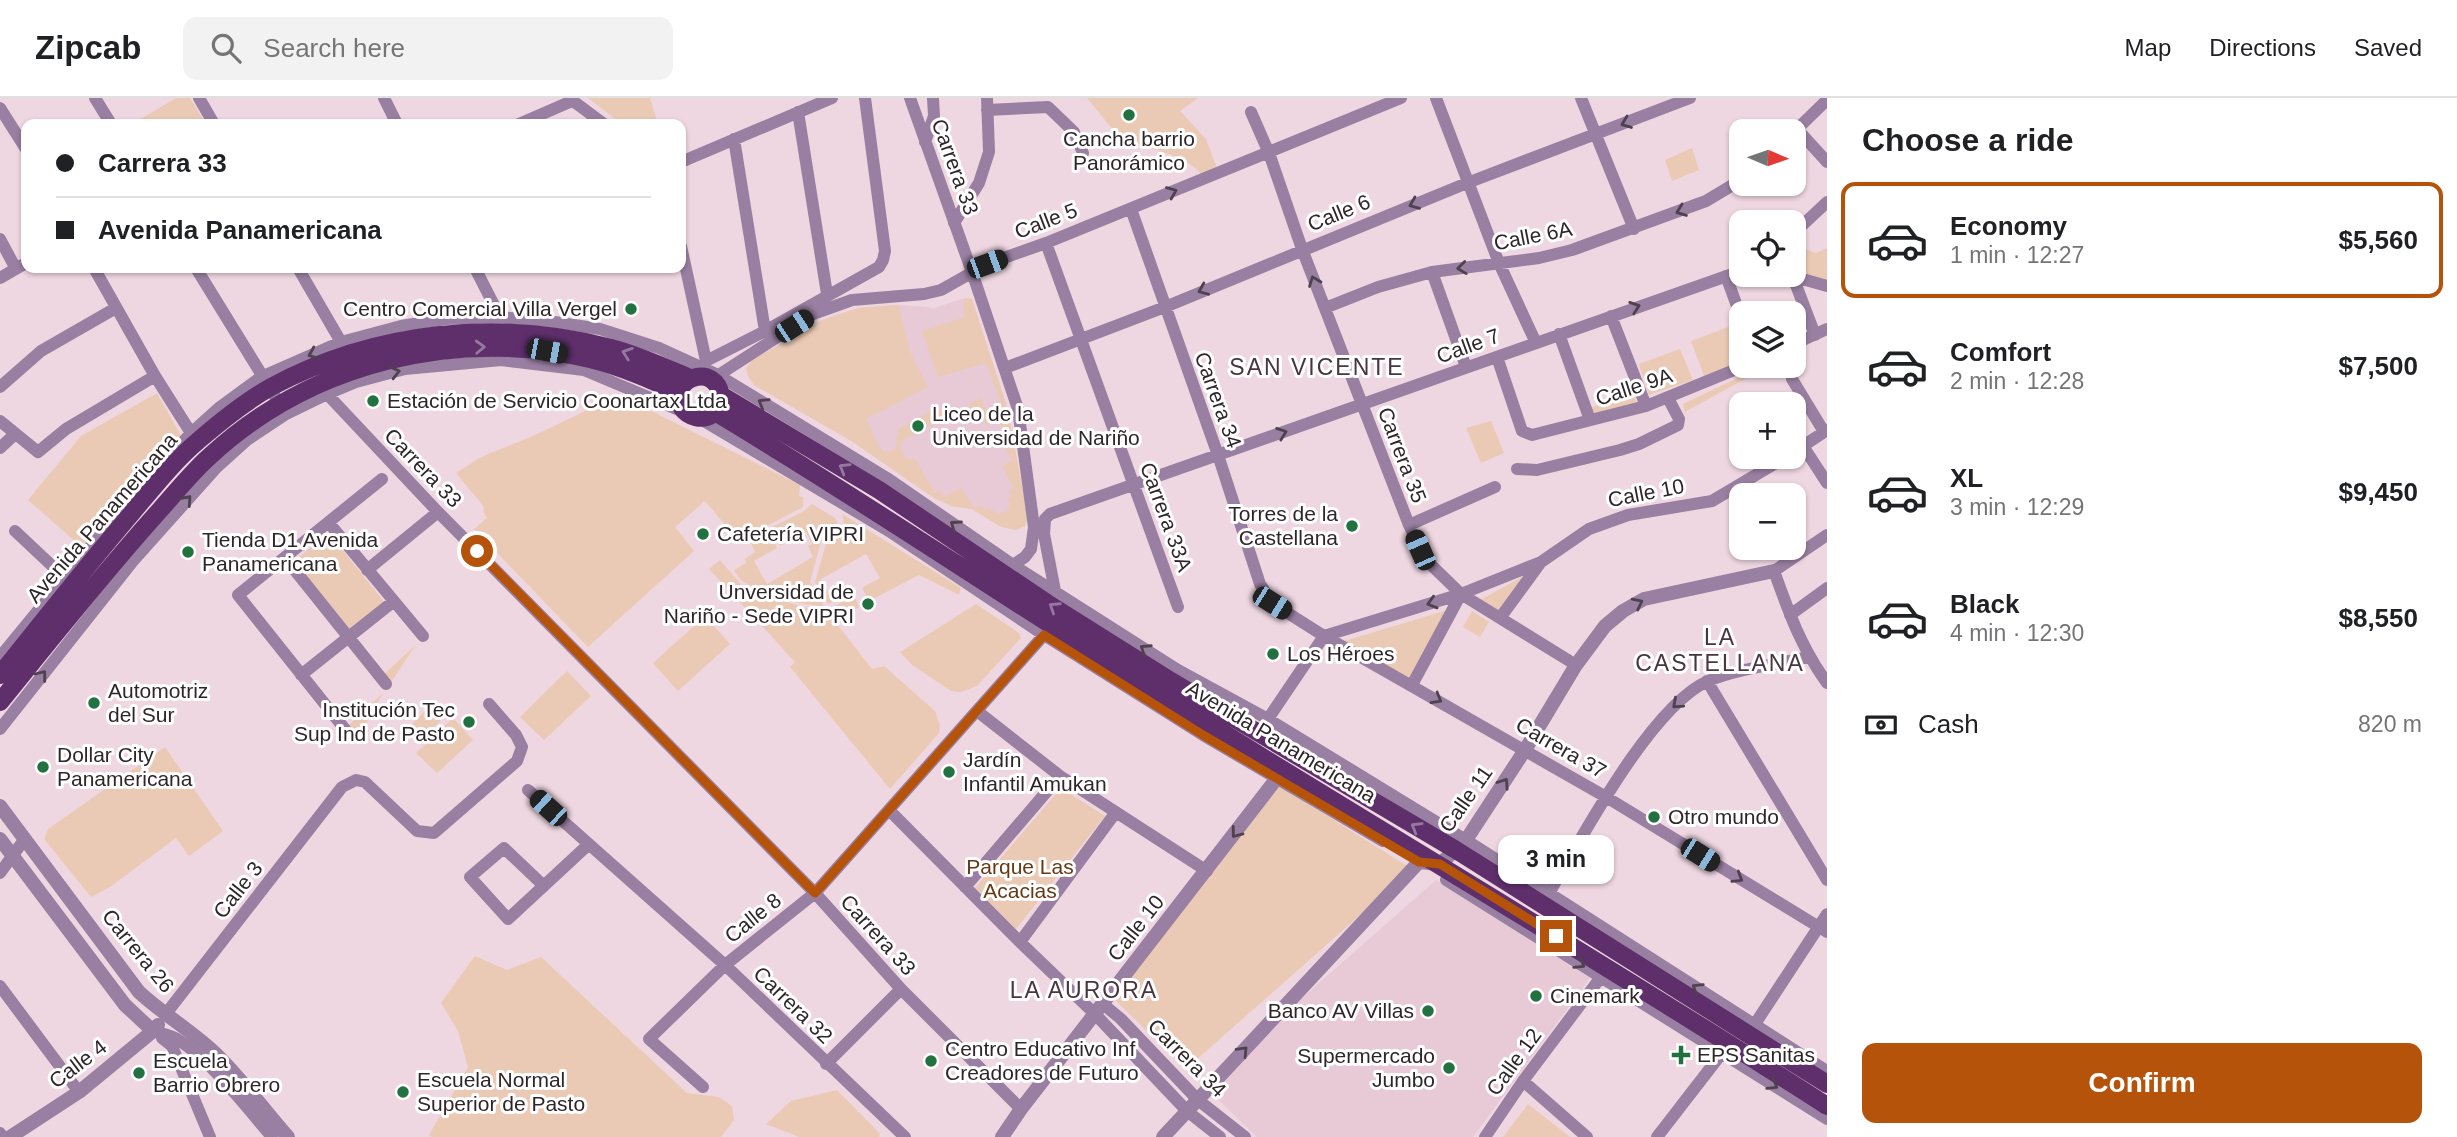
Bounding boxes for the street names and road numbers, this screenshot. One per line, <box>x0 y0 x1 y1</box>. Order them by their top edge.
street label: Carrera 33 <box>927 116 983 218</box>
street label: Calle 6 <box>1304 190 1373 235</box>
street label: Calle 5 <box>1011 198 1080 243</box>
street label: Calle 6A <box>1492 217 1574 254</box>
street label: Calle 7 <box>1433 324 1502 368</box>
street label: Carrera 34 <box>1190 349 1247 451</box>
street label: Calle 9A <box>1593 363 1675 410</box>
street label: Carrera 35 <box>1374 404 1431 506</box>
street label: Carrera 33 <box>380 424 467 512</box>
street label: Avenida Panamericana <box>22 428 182 607</box>
street label: Carrera 33A <box>1136 459 1197 575</box>
street label: Calle 10 <box>1606 474 1686 511</box>
street label: Avenida Panamericana <box>1182 676 1380 807</box>
street label: Carrera 37 <box>1512 713 1610 783</box>
street label: Calle 11 <box>1435 761 1497 836</box>
street label: Calle 3 <box>208 857 267 923</box>
street label: Calle 8 <box>720 888 785 947</box>
street label: Carrera 33 <box>836 890 921 980</box>
street label: Calle 10 <box>1103 890 1168 965</box>
street label: Carrera 26 <box>98 904 179 997</box>
street label: Carrera 32 <box>749 961 837 1048</box>
street label: Carrera 34 <box>1144 1014 1231 1101</box>
street label: Calle 12 <box>1482 1024 1546 1100</box>
street label: Calle 4 <box>45 1035 111 1092</box>

